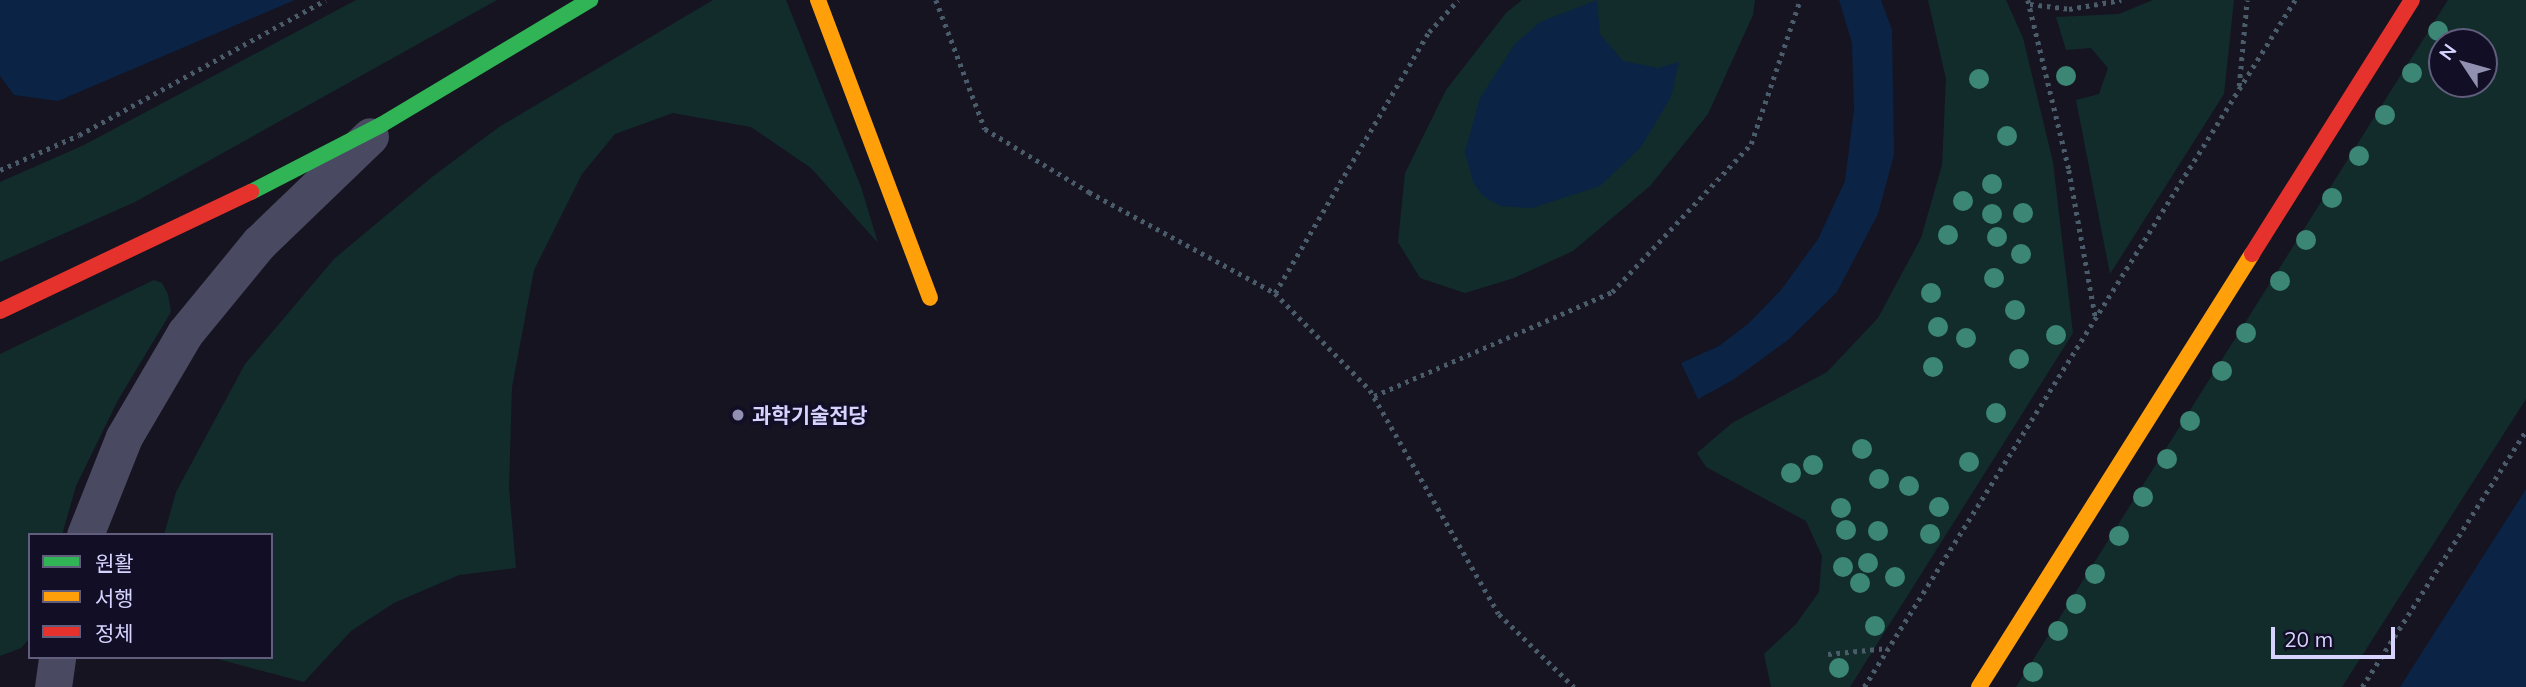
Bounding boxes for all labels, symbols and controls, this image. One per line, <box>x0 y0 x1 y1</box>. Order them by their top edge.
north arrow <box>2428 28 2498 98</box>
text: N <box>2434 39 2462 65</box>
place label: 과학기술전당 <box>752 402 868 428</box>
marker: 과학기술전당 <box>730 407 746 423</box>
legend <box>28 533 273 659</box>
text: 원활 <box>95 550 134 576</box>
text: 서행 <box>95 585 134 611</box>
scale bar <box>2274 614 2398 658</box>
text: 정체 <box>95 620 134 646</box>
text: 20 m <box>2284 626 2333 652</box>

